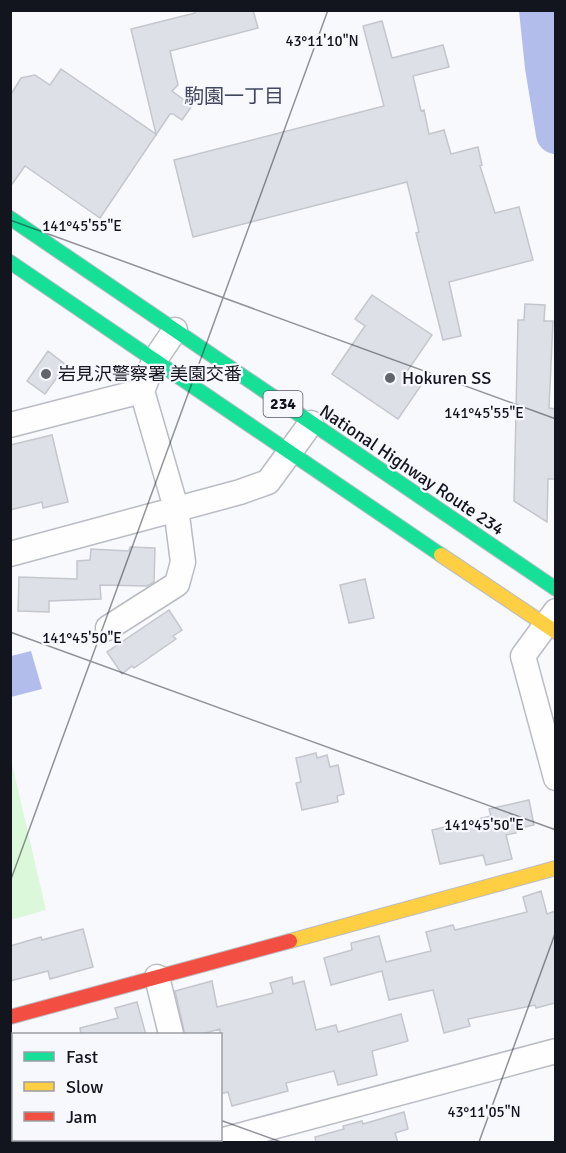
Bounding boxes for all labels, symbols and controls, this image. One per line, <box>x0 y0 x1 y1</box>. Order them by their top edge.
text: 43°11'10"N <box>285 32 359 50</box>
district label: 駒園一丁目 <box>184 84 284 109</box>
text: 141°45'55"E <box>42 217 122 235</box>
place label: 岩見沢警察署 美園交番 <box>58 363 242 385</box>
marker: 岩見沢警察署 美園交番 <box>39 367 53 381</box>
place label: Hokuren SS <box>402 367 491 389</box>
marker: Hokuren SS <box>383 371 397 385</box>
road number: 234 <box>264 391 302 417</box>
street label: National Highway Route 234 <box>315 400 509 540</box>
text: 141°45'55"E <box>444 404 524 422</box>
text: 141°45'50"E <box>42 629 122 647</box>
text: 141°45'50"E <box>444 816 524 834</box>
legend <box>12 1033 222 1141</box>
text: Fast <box>66 1046 98 1068</box>
text: Slow <box>66 1076 103 1098</box>
text: 43°11'05"N <box>447 1103 521 1121</box>
text: Jam <box>66 1106 97 1128</box>

